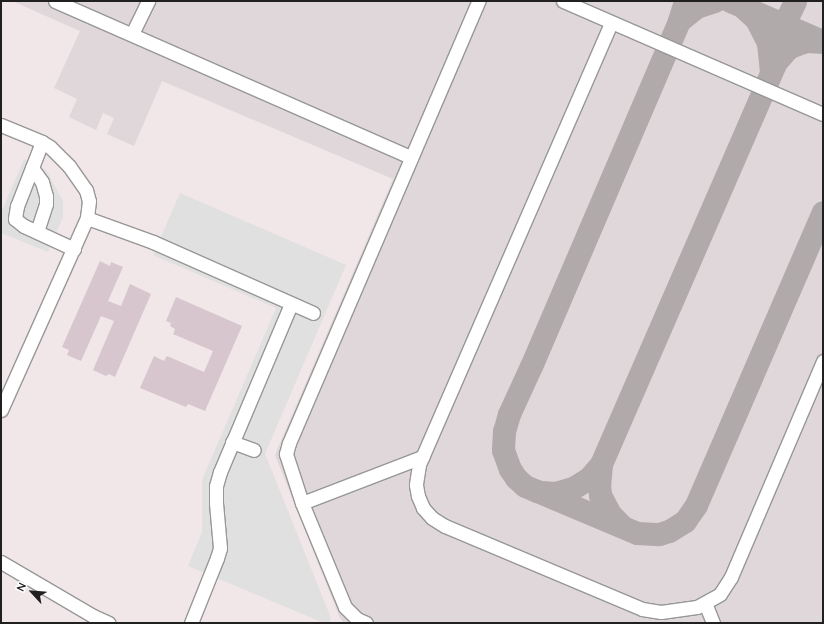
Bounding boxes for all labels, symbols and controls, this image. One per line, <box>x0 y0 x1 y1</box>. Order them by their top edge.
north arrow <box>12 572 52 612</box>
text: N <box>13 580 29 593</box>

